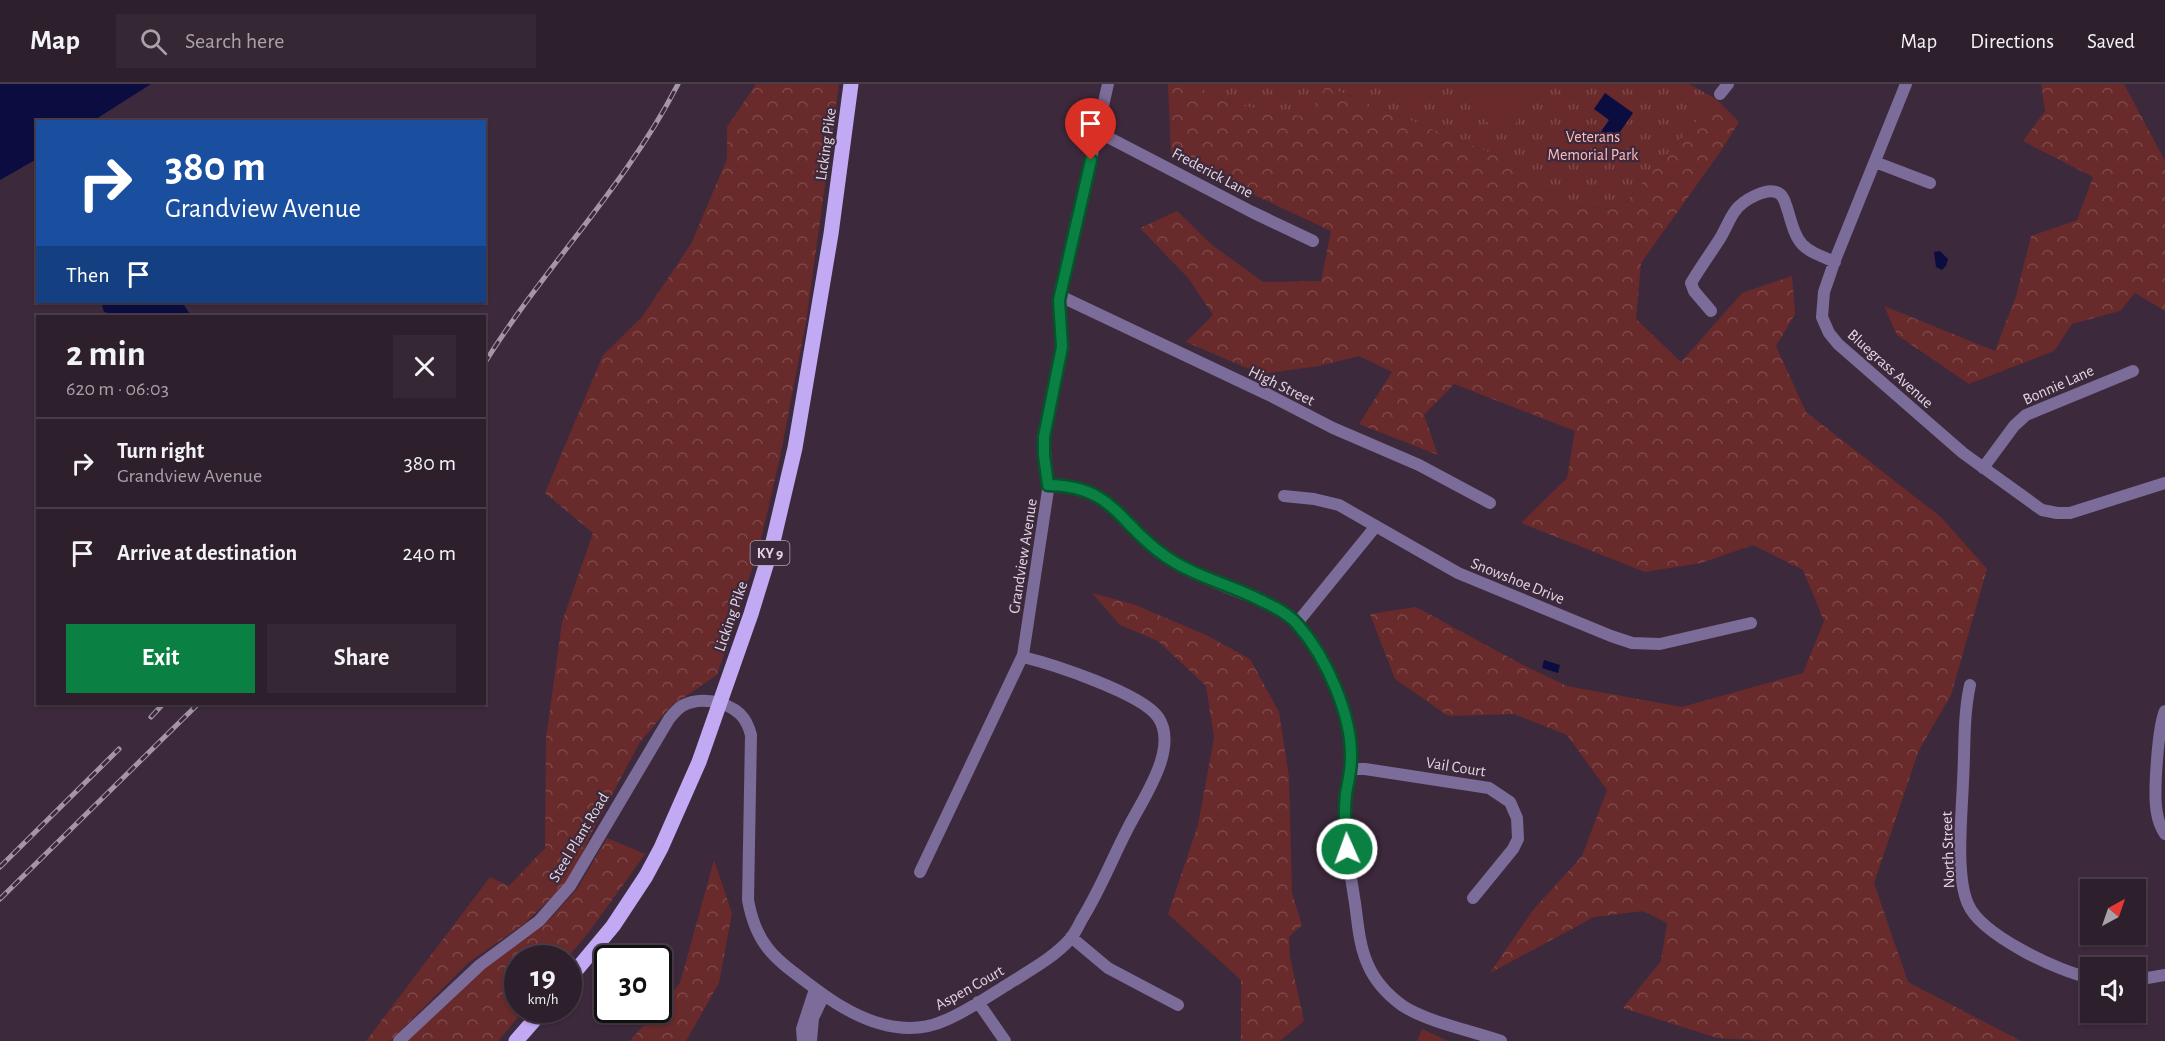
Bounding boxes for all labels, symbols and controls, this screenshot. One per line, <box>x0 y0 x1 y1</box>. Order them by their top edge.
search box <box>116 14 536 68</box>
icon: search <box>137 25 170 58</box>
text: Map <box>30 27 80 55</box>
text: Search here <box>185 30 284 52</box>
text: Map <box>1901 31 1937 52</box>
text: Directions <box>1970 31 2054 52</box>
text: Saved <box>2087 31 2135 52</box>
pin <box>1065 98 1116 160</box>
street label: Licking Pike <box>813 107 839 181</box>
icon: arrive <box>1074 107 1107 140</box>
park label: Veterans Memorial Park <box>1548 129 1639 163</box>
icon: right <box>66 144 144 222</box>
street label: Frederick Lane <box>1169 145 1256 201</box>
text: 380 m <box>165 146 266 188</box>
text: Grandview Avenue <box>165 195 361 222</box>
icon: arrive <box>122 258 155 291</box>
text: Then <box>66 264 110 286</box>
street label: Bluegrass Avenue <box>1844 326 1936 411</box>
button: close <box>393 335 456 398</box>
text: 2 min <box>66 336 146 372</box>
street label: Bonnie Lane <box>2020 362 2096 408</box>
street label: High Street <box>1246 363 1317 409</box>
text: 620 m · 06:03 <box>66 379 169 399</box>
text: Turn right <box>117 440 204 462</box>
icon: right <box>66 447 99 480</box>
text: 380 m <box>404 452 456 474</box>
text: Grandview Avenue <box>117 466 262 486</box>
street label: Grandview Avenue <box>1006 498 1040 615</box>
icon: arrive <box>66 537 99 570</box>
road number: KY 9 <box>750 541 790 565</box>
text: Arrive at destination <box>117 542 297 564</box>
text: 240 m <box>403 542 456 564</box>
street label: Snowshoe Drive <box>1469 555 1567 607</box>
street label: Licking Pike <box>711 579 750 654</box>
button: Exit <box>66 624 255 693</box>
button: Share <box>267 624 456 693</box>
street label: Vail Court <box>1425 754 1487 780</box>
street label: Steel Plant Road <box>546 790 612 885</box>
street label: North Street <box>1939 811 1957 889</box>
position arrow <box>1315 817 1379 881</box>
north arrow <box>2080 879 2146 945</box>
map controls <box>2080 879 2146 1023</box>
speed limit sign: 30 <box>594 945 672 1023</box>
button: sound <box>2080 957 2146 1023</box>
text: 19 <box>530 962 556 992</box>
street label: Aspen Court <box>932 963 1006 1013</box>
text: km/h <box>528 992 558 1007</box>

